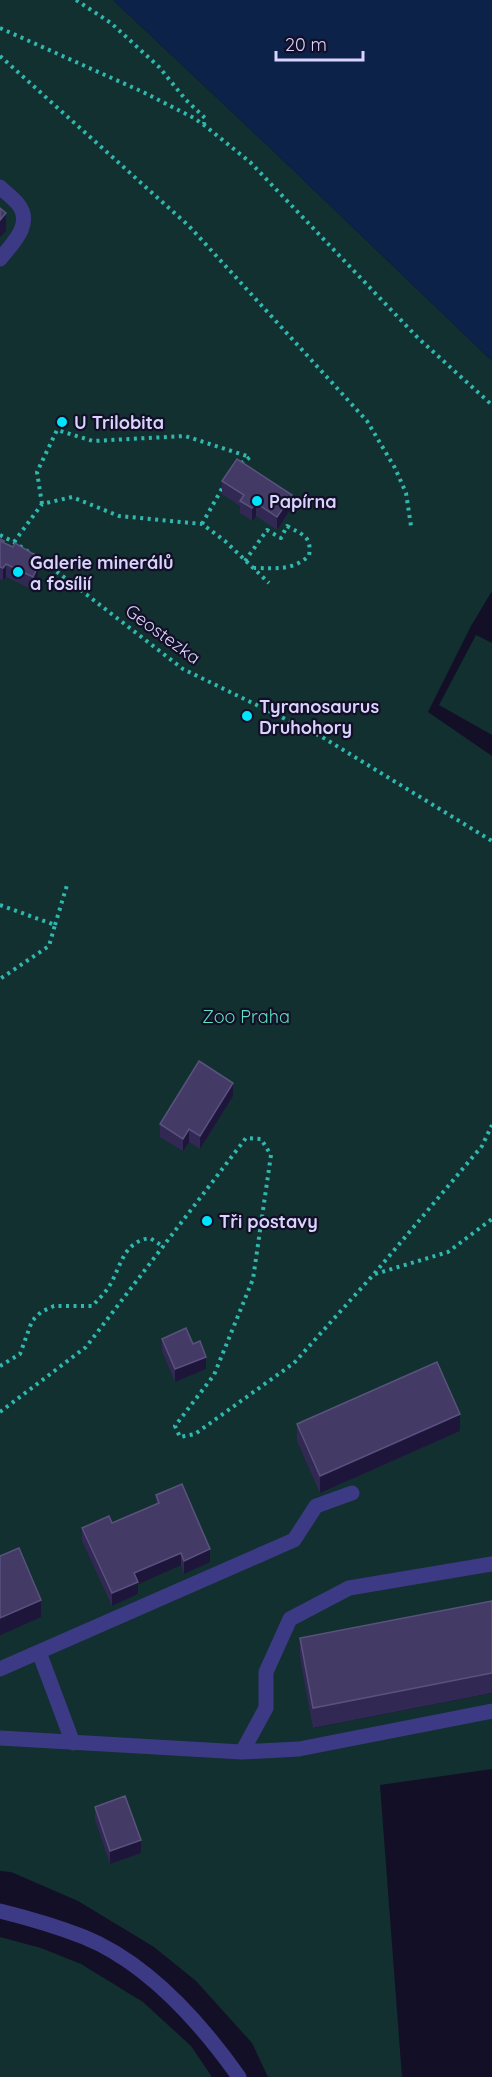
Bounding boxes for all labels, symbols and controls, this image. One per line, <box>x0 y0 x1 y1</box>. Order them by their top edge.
scale bar <box>276 24 363 62</box>
text: 20 m <box>285 33 327 56</box>
place label: U Trilobita <box>74 411 164 434</box>
marker: U Trilobita <box>55 415 69 429</box>
place label: Papírna <box>269 490 336 513</box>
marker: Papírna <box>250 494 264 508</box>
place label: Galerie minerálů a fosílií <box>30 551 174 595</box>
marker: Galerie minerálů a fosílií <box>11 565 25 579</box>
street label: Geostezka <box>121 599 205 669</box>
place label: Tyranosaurus Druhohory <box>259 695 379 739</box>
marker: Tyranosaurus Druhohory <box>240 709 254 723</box>
park label: Zoo Praha <box>202 1005 290 1028</box>
place label: Tři postavy <box>219 1210 318 1233</box>
marker: Tři postavy <box>200 1214 214 1228</box>

